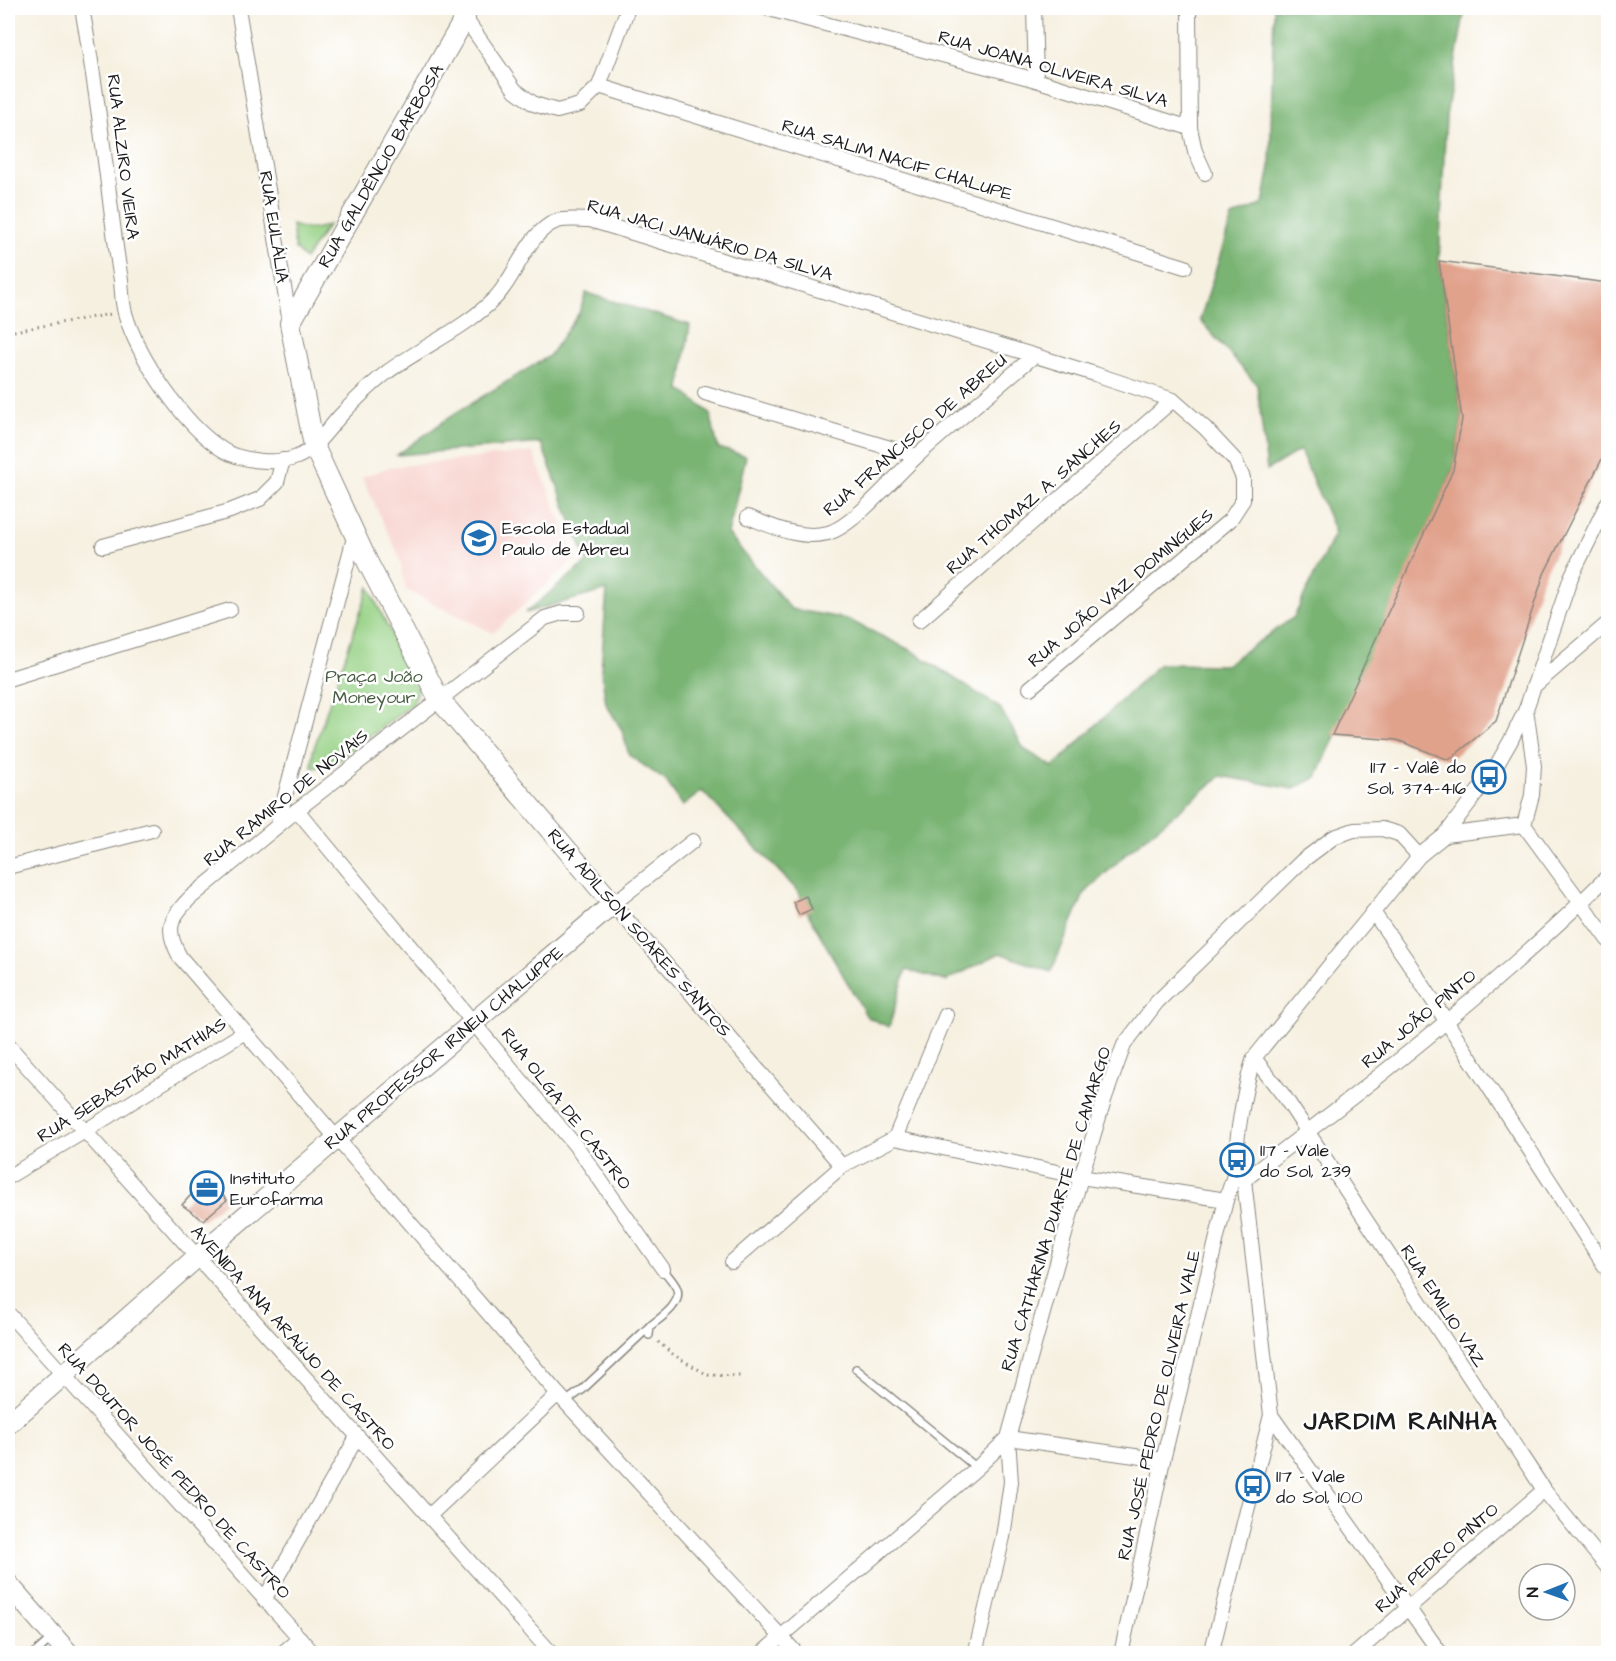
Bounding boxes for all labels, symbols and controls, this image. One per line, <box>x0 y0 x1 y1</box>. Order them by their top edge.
street label: RUA JOANA OLIVEIRA SILVA <box>935 24 1171 114</box>
street label: RUA GALDÊNCIO BARBOSA <box>312 59 450 273</box>
street label: RUA ALZIRO VIEIRA <box>100 73 146 242</box>
street label: RUA SALIM NACIF CHALUPE <box>779 113 1016 207</box>
street label: RUA EULÁLIA <box>253 169 295 285</box>
street label: RUA JACI JANUÁRIO DA SILVA <box>584 193 836 287</box>
street label: RUA FRANCISCO DE ABREU <box>818 348 1012 522</box>
street label: RUA THOMAZ A. SANCHES <box>941 414 1127 580</box>
street label: RUA JOÃO VAZ DOMINGUES <box>1023 503 1219 673</box>
place label: Escola Estadual Paulo de Abreu <box>502 516 629 562</box>
school or university icon: Escola Estadual Paulo de Abreu <box>461 520 497 556</box>
park label: Praça João Moneyour <box>325 664 423 711</box>
street label: RUA RAMIRO DE NOVAIS <box>198 724 374 872</box>
place label: I17 - Valê do Sol, 374-416 <box>1367 755 1466 801</box>
bus stop icon: I17 - Valê do Sol, 374-416 <box>1471 759 1507 795</box>
street label: RUA ADILSON SOARES SANTOS <box>541 823 737 1043</box>
street label: RUA PROFESSOR IRINEU CHALUPPE <box>319 940 569 1156</box>
street label: RUA JOÃO PINTO <box>1356 964 1482 1074</box>
street label: RUA SEBASTIÃO MATHIAS <box>33 1011 231 1149</box>
street label: RUA OLGA DE CASTRO <box>495 1023 637 1195</box>
street label: RUA CATHARINA DUARTE DE CAMARGO <box>995 1044 1117 1374</box>
place label: I17 - Vale do Sol, 239 <box>1260 1138 1351 1184</box>
bus stop icon: I17 - Vale do Sol, 239 <box>1219 1142 1255 1178</box>
place label: Instituto Eurofarma <box>230 1166 323 1212</box>
office icon: Instituto Eurofarma <box>189 1170 225 1206</box>
street label: AVENIDA ANA ARAÚJO DE CASTRO <box>185 1220 401 1456</box>
street label: RUA EMILIO VAZ <box>1394 1240 1492 1372</box>
street label: RUA JOSÉ PEDRO DE OLIVEIRA VALE <box>1111 1247 1207 1563</box>
street label: RUA DOUTOR JOSÉ PEDRO DE CASTRO <box>52 1337 296 1605</box>
district label: JARDIM RAINHA <box>1303 1405 1498 1439</box>
place label: I17 - Vale do Sol, 100 <box>1276 1464 1363 1510</box>
bus stop icon: I17 - Vale do Sol, 100 <box>1235 1468 1271 1504</box>
street label: RUA PEDRO PINTO <box>1370 1497 1504 1619</box>
north arrow <box>1517 1562 1577 1622</box>
text: N <box>1522 1587 1544 1597</box>

